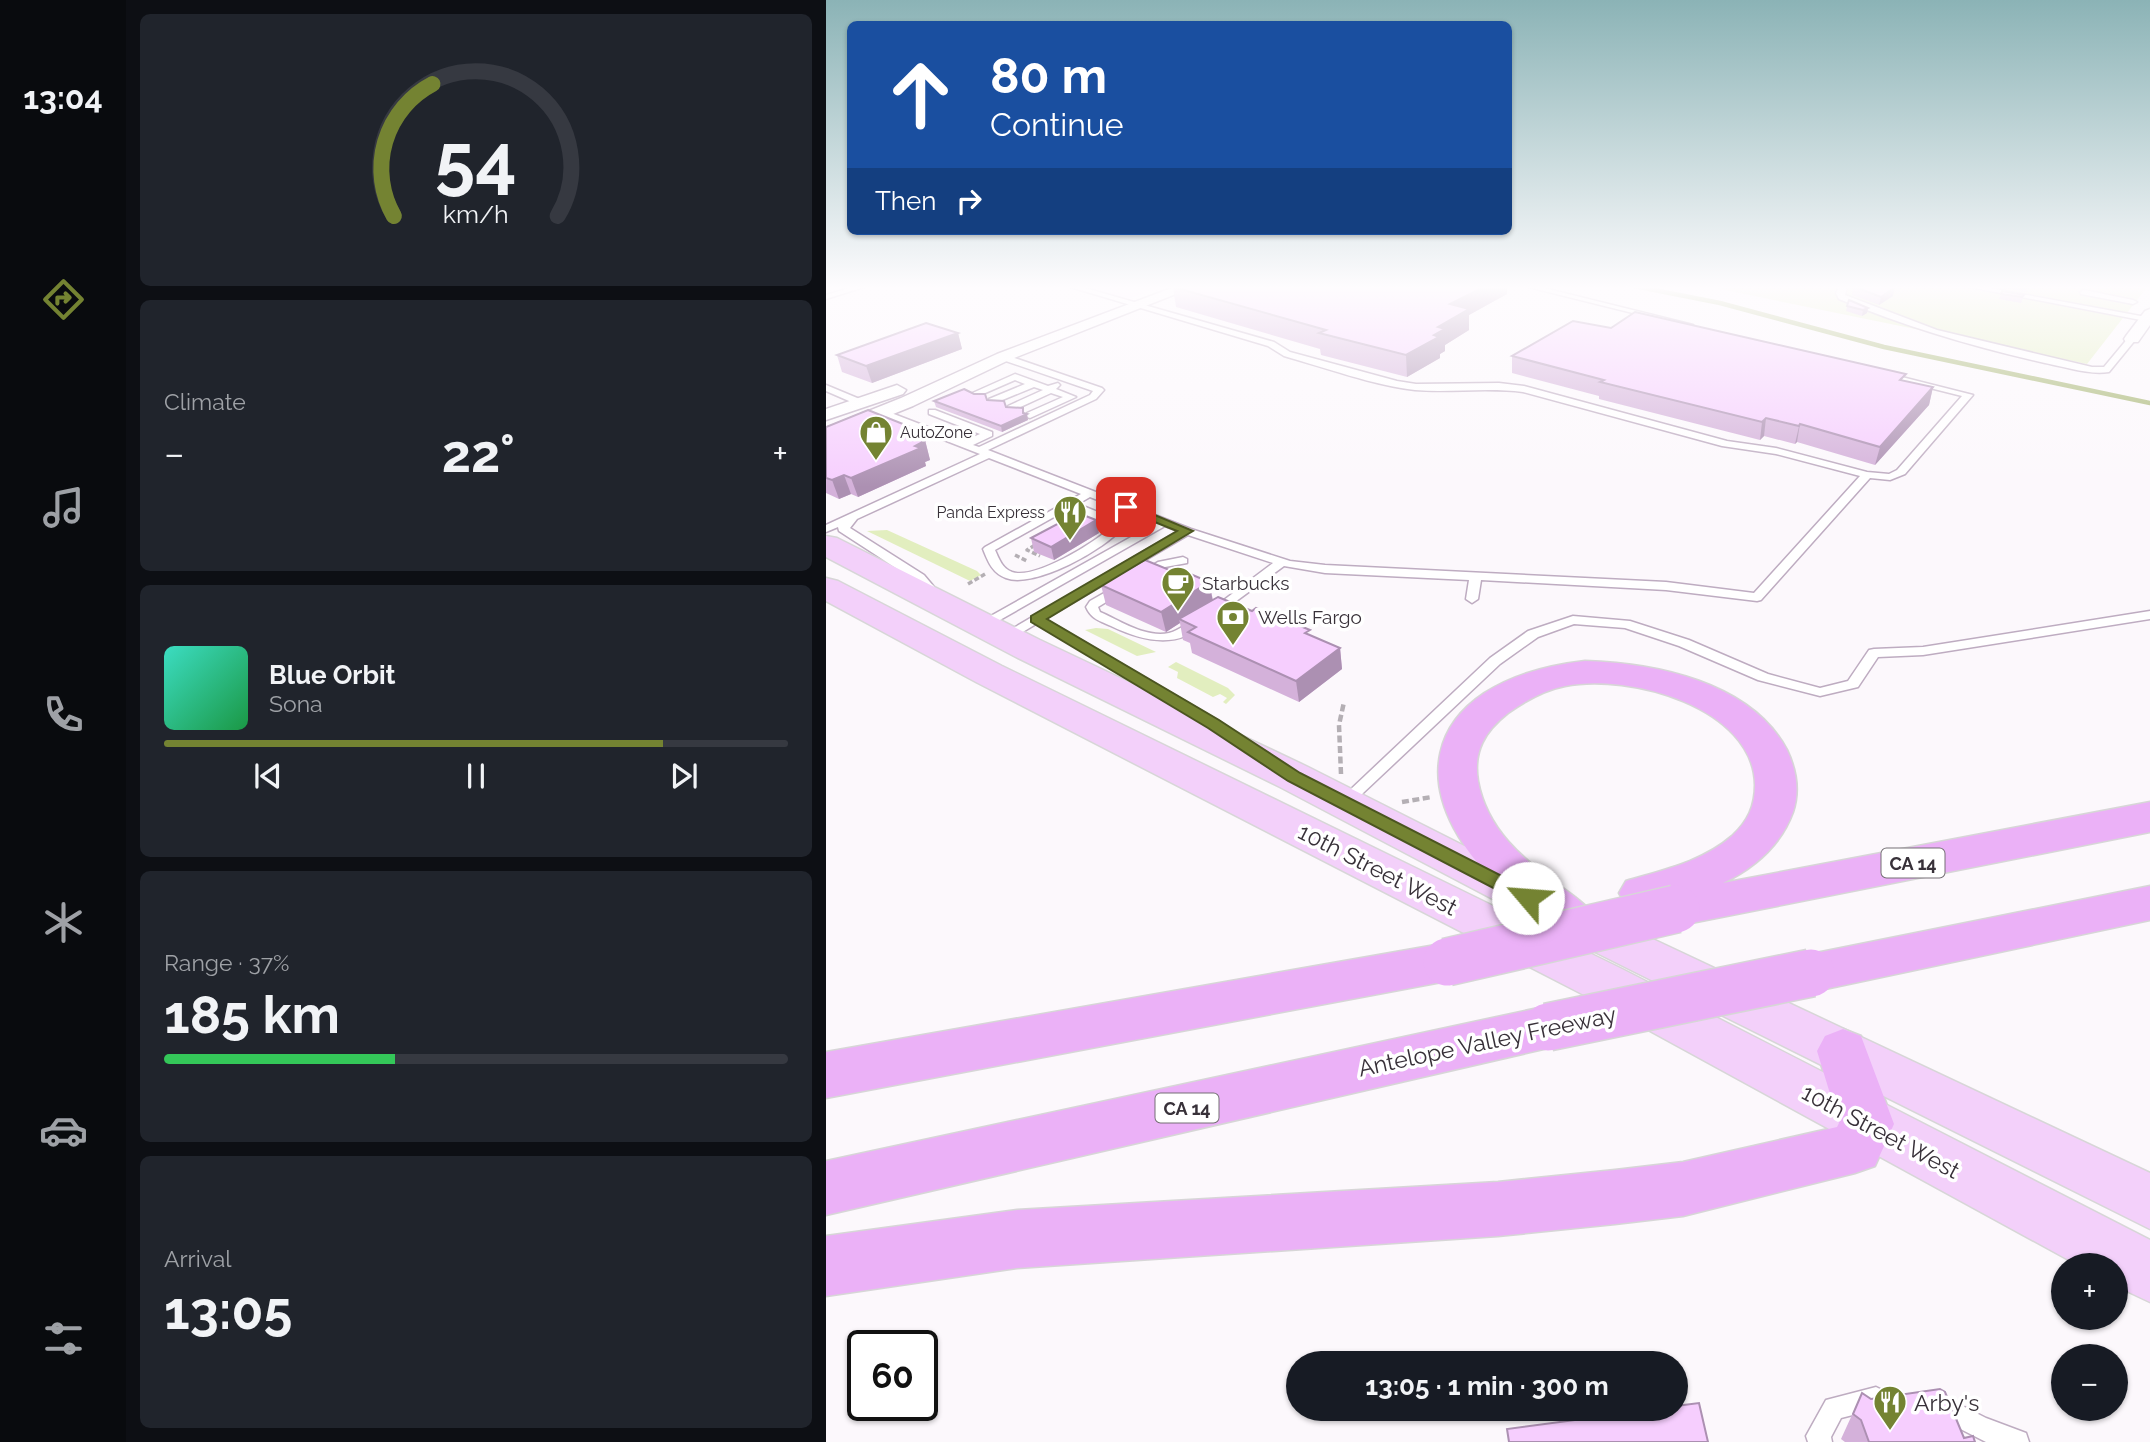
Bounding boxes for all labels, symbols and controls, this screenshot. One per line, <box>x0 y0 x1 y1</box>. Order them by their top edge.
text: 80 m <box>990 47 1107 104</box>
icon: ahead <box>875 49 966 140</box>
text: 13:04 <box>23 79 103 116</box>
text: Continue <box>990 106 1124 143</box>
text: 54 <box>435 118 517 203</box>
icon: right <box>950 182 988 220</box>
text: Then <box>875 186 936 216</box>
text: km/h <box>443 199 509 229</box>
icon: directions <box>39 275 88 324</box>
text: Climate <box>164 388 246 415</box>
shop icon: AutoZone <box>857 413 895 462</box>
text: 22° <box>442 423 515 484</box>
place label: AutoZone <box>900 423 973 442</box>
text: − <box>164 431 184 476</box>
text: + <box>772 431 788 476</box>
pin <box>1096 477 1156 537</box>
icon: music <box>39 483 88 532</box>
icon: arrive <box>1107 488 1145 526</box>
restaurant icon: Panda Express <box>1051 493 1089 542</box>
place label: Panda Express <box>936 503 1045 522</box>
cafe icon: Starbucks <box>1159 564 1197 613</box>
place label: Starbucks <box>1202 572 1289 594</box>
bank icon: Wells Fargo <box>1214 598 1252 647</box>
place label: Wells Fargo <box>1258 606 1362 628</box>
text: Blue Orbit <box>269 660 396 690</box>
icon: phone <box>39 690 88 739</box>
text: Sona <box>269 690 323 717</box>
icon: previous <box>249 757 287 795</box>
icon: pause <box>457 757 495 795</box>
icon: next <box>665 757 703 795</box>
street label: 10th Street West <box>1294 817 1462 921</box>
road number: CA 14 <box>1882 848 1944 878</box>
position arrow <box>1491 861 1565 935</box>
icon: climate <box>39 898 88 947</box>
text: Range · 37% <box>164 949 289 976</box>
text: 185 km <box>164 984 340 1045</box>
street label: Antelope Valley Freeway <box>1356 1000 1618 1082</box>
street label: 10th Street West <box>1798 1078 1965 1184</box>
road number: CA 14 <box>1156 1093 1218 1122</box>
icon: car <box>39 1106 88 1155</box>
text: Arrival <box>164 1245 231 1272</box>
map controls <box>2051 1253 2128 1421</box>
button: + <box>2051 1253 2128 1330</box>
text: 13:05 <box>164 1280 292 1341</box>
icon: filters <box>39 1314 88 1363</box>
speed limit sign: 60 <box>847 1330 938 1421</box>
button: − <box>2051 1344 2128 1421</box>
text: 13:05 · 1 min · 300 m <box>1365 1371 1609 1401</box>
restaurant icon: Arby's <box>1871 1383 1909 1432</box>
place label: Arby's <box>1914 1389 1979 1416</box>

